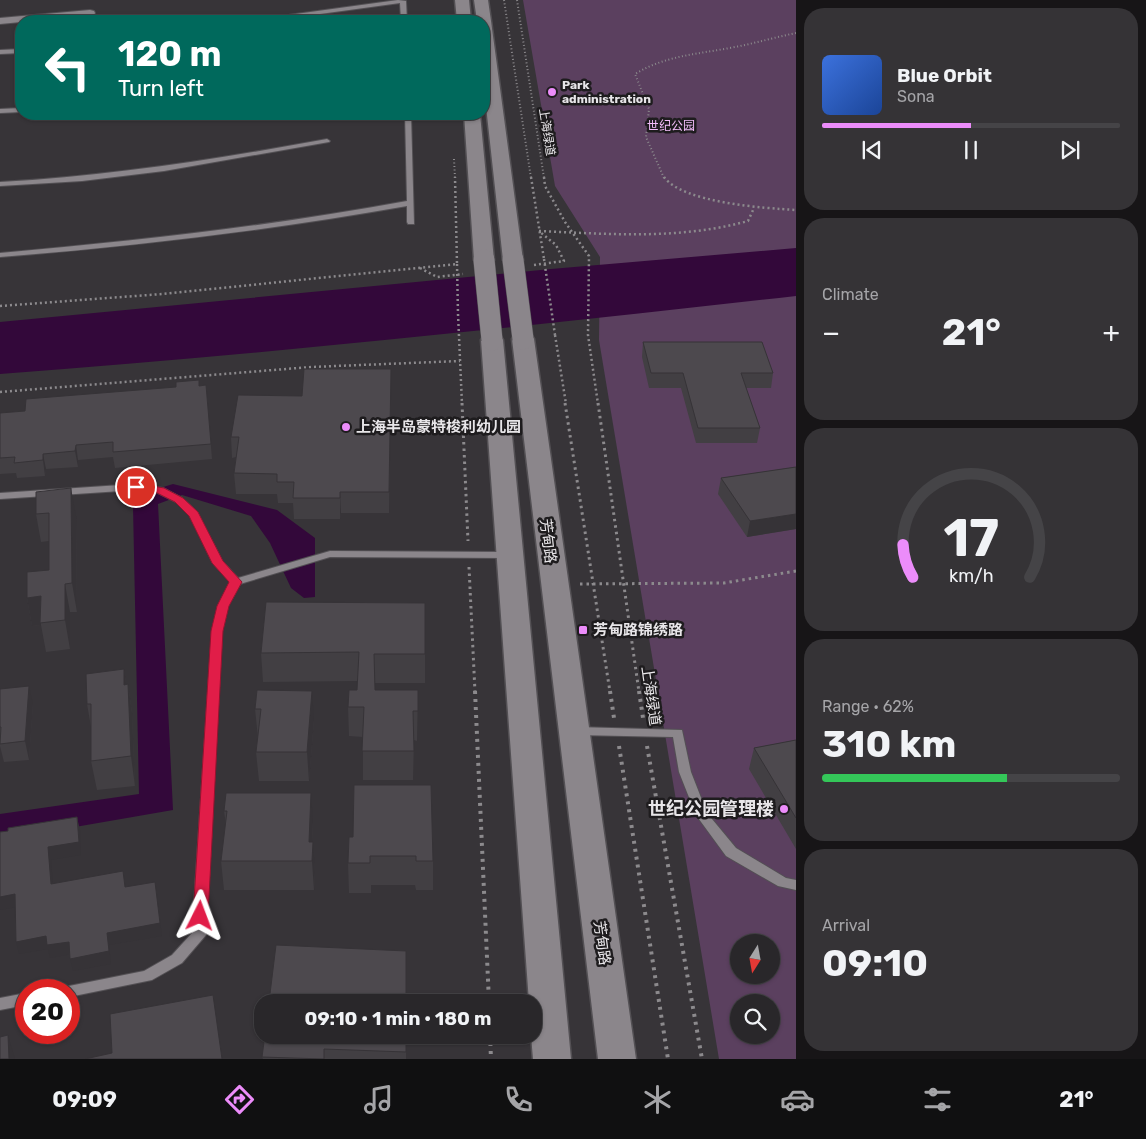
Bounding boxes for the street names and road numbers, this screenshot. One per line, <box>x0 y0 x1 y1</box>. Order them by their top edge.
street label: 上海绿道 <box>536 107 558 157</box>
street label: 芳甸路 <box>536 518 560 564</box>
street label: 上海绿道 <box>638 665 664 727</box>
street label: 芳甸路 <box>590 919 614 967</box>

